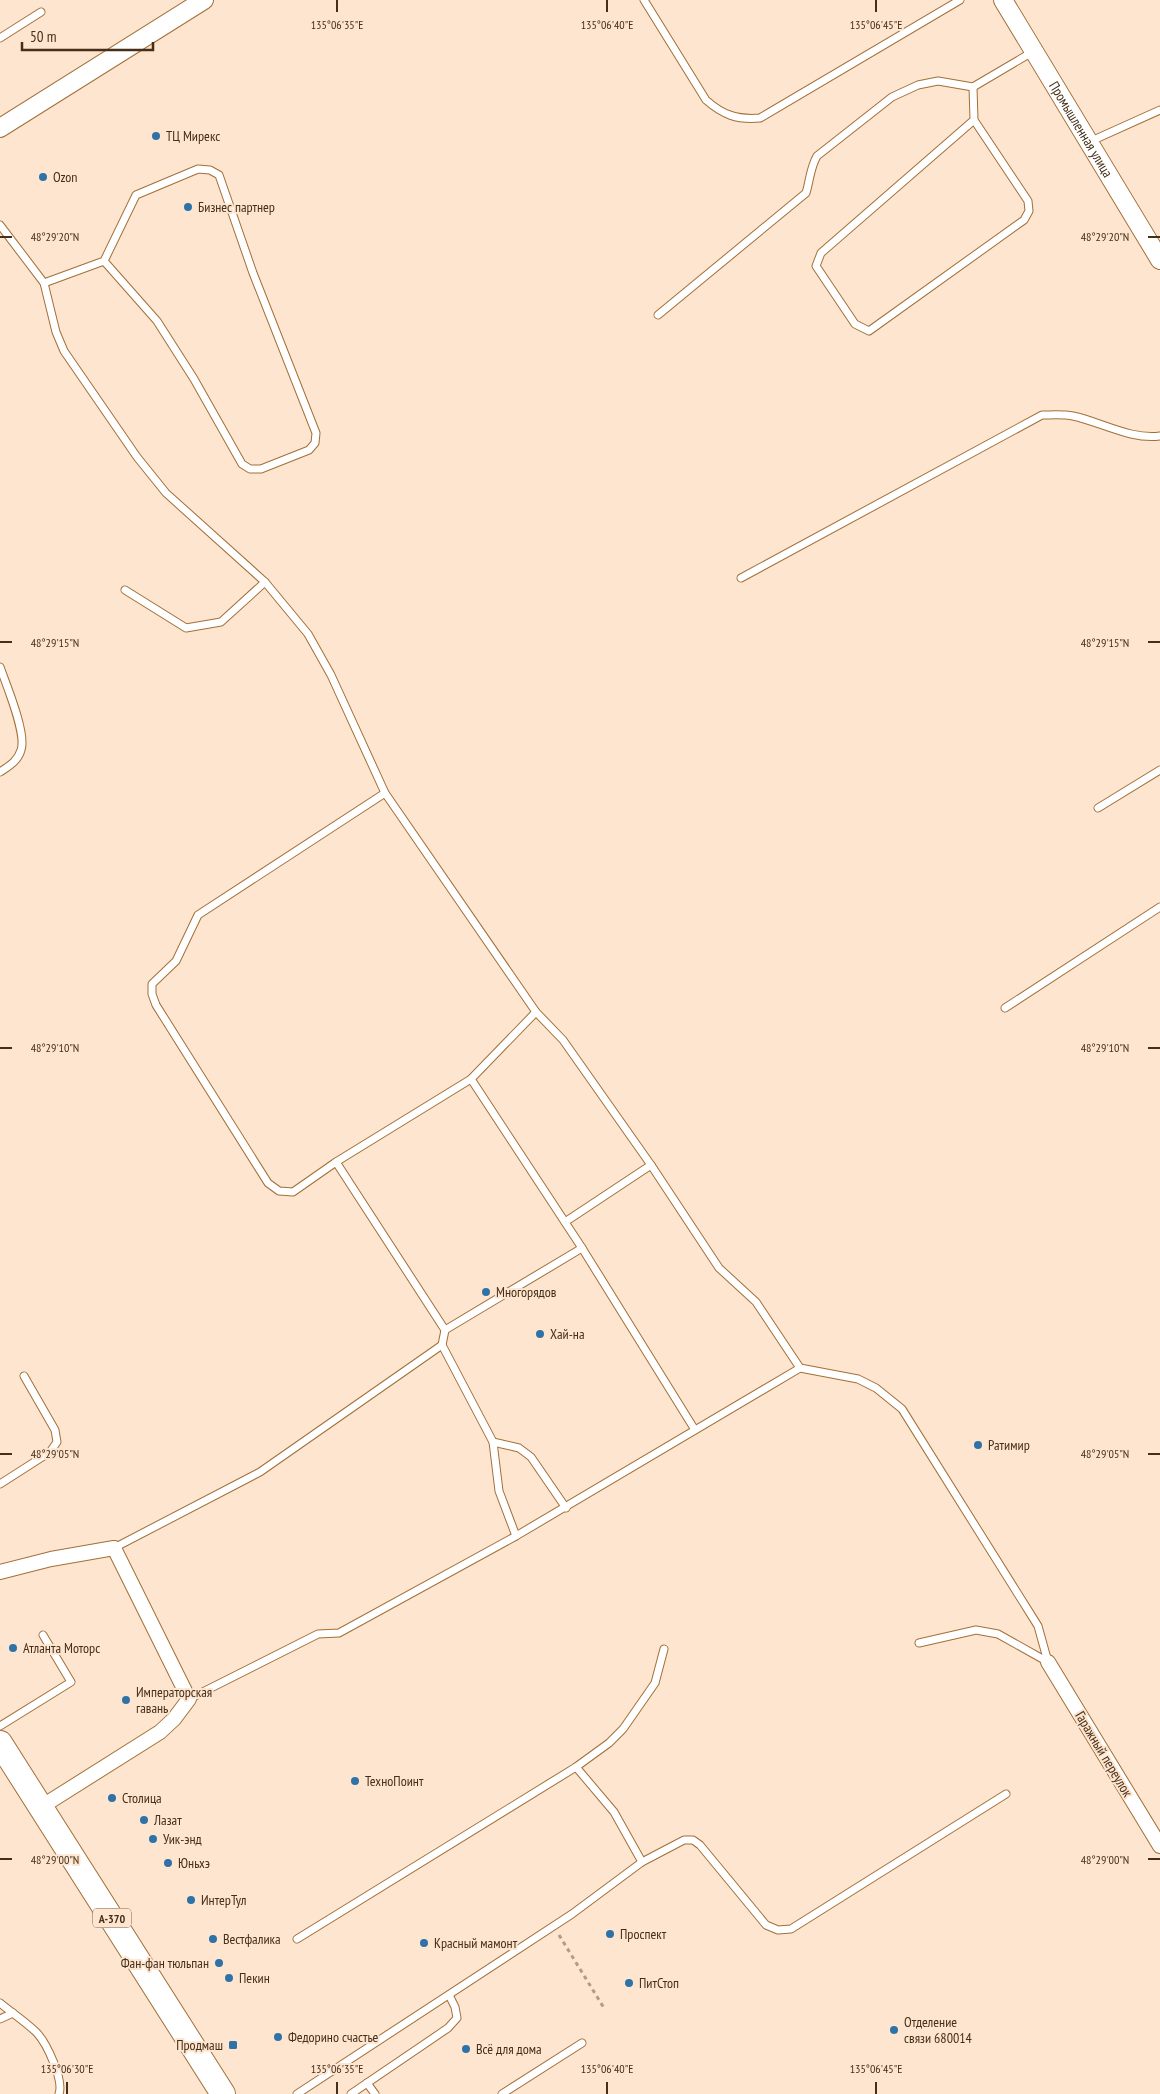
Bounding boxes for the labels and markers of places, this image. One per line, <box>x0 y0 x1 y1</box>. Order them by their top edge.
place label: ТЦ Мирекс <box>166 127 220 145</box>
marker: ТЦ Мирекс <box>150 130 162 142</box>
place label: Ozon <box>53 168 78 186</box>
marker: Ozon <box>37 171 49 183</box>
place label: Бизнес партнер <box>198 198 275 216</box>
marker: Бизнес партнер <box>182 201 194 213</box>
place label: Многорядов <box>496 1283 557 1301</box>
marker: Многорядов <box>480 1286 492 1298</box>
place label: Хай-на <box>550 1325 585 1343</box>
marker: Хай-на <box>534 1328 546 1340</box>
place label: Ратимир <box>988 1436 1030 1454</box>
marker: Ратимир <box>972 1439 984 1451</box>
place label: Атланта Моторс <box>23 1639 100 1657</box>
marker: Атланта Моторс <box>7 1642 19 1654</box>
place label: Императорская гавань <box>136 1683 212 1717</box>
marker: Императорская гавань <box>120 1694 132 1706</box>
place label: ТехноПоинт <box>365 1772 424 1790</box>
marker: ТехноПоинт <box>349 1775 361 1787</box>
place label: Столица <box>122 1789 162 1807</box>
marker: Столица <box>106 1792 118 1804</box>
place label: Лазат <box>153 1811 182 1829</box>
marker: Лазат <box>138 1814 150 1826</box>
place label: Уик-энд <box>163 1830 202 1848</box>
marker: Уик-энд <box>147 1833 159 1845</box>
place label: Юньхэ <box>178 1854 210 1872</box>
marker: Юньхэ <box>162 1857 174 1869</box>
place label: ИнтерТул <box>201 1891 246 1909</box>
marker: ИнтерТул <box>185 1894 197 1906</box>
place label: Проспект <box>620 1925 667 1943</box>
marker: Проспект <box>604 1928 616 1940</box>
place label: Вестфалика <box>223 1930 281 1948</box>
marker: Вестфалика <box>207 1933 219 1945</box>
place label: Красный мамонт <box>434 1934 518 1952</box>
marker: Красный мамонт <box>418 1937 430 1949</box>
place label: Фан-фан тюльпан <box>121 1954 209 1972</box>
marker: Фан-фан тюльпан <box>213 1957 225 1969</box>
place label: Пекин <box>239 1969 270 1987</box>
marker: Пекин <box>223 1972 235 1984</box>
place label: ПитСтоп <box>639 1974 679 1992</box>
marker: ПитСтоп <box>623 1977 635 1989</box>
place label: Отделение связи 680014 <box>904 2013 973 2047</box>
marker: Отделение связи 680014 <box>888 2024 900 2036</box>
place label: Федорино счастье <box>288 2028 379 2046</box>
marker: Федорино счастье <box>272 2031 284 2043</box>
place label: Продмаш <box>176 2036 223 2054</box>
marker: Продмаш <box>227 2039 239 2051</box>
place label: Всё для дома <box>476 2040 542 2058</box>
marker: Всё для дома <box>460 2043 472 2055</box>

